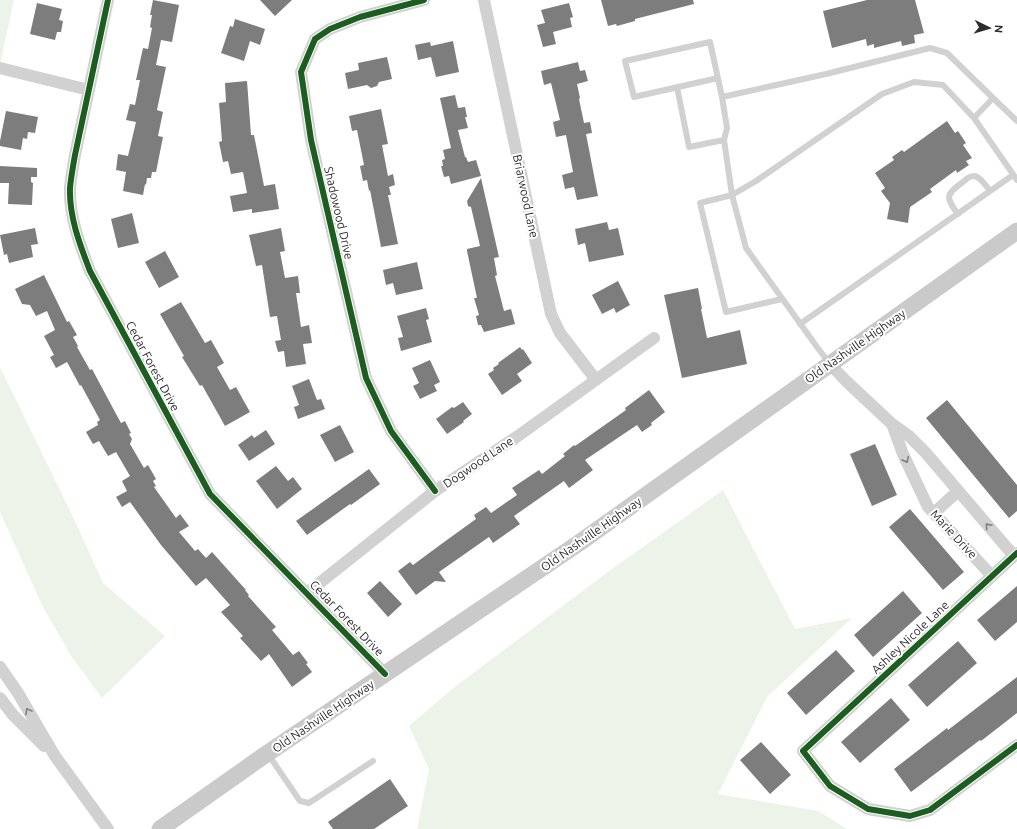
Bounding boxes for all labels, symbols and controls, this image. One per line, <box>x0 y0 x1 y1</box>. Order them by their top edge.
north arrow <box>969 8 1009 48</box>
text: N <box>993 24 1005 33</box>
street label: Briarwood Lane <box>511 153 541 239</box>
street label: Shadowood Drive <box>322 165 356 261</box>
street label: Old Nashville Highway <box>802 306 908 386</box>
street label: Cedar Forest Drive <box>124 319 182 413</box>
street label: Dogwood Lane <box>441 434 515 490</box>
one-way arrow <box>901 456 909 463</box>
street label: Old Nashville Highway <box>538 494 644 574</box>
street label: Marie Drive <box>928 507 980 561</box>
one-way arrow <box>986 523 993 531</box>
street label: Cedar Forest Drive <box>308 578 386 658</box>
street label: Ashley Nicole Lane <box>869 598 951 676</box>
street label: Old Nashville Highway <box>270 677 376 755</box>
one-way arrow <box>26 708 33 715</box>

